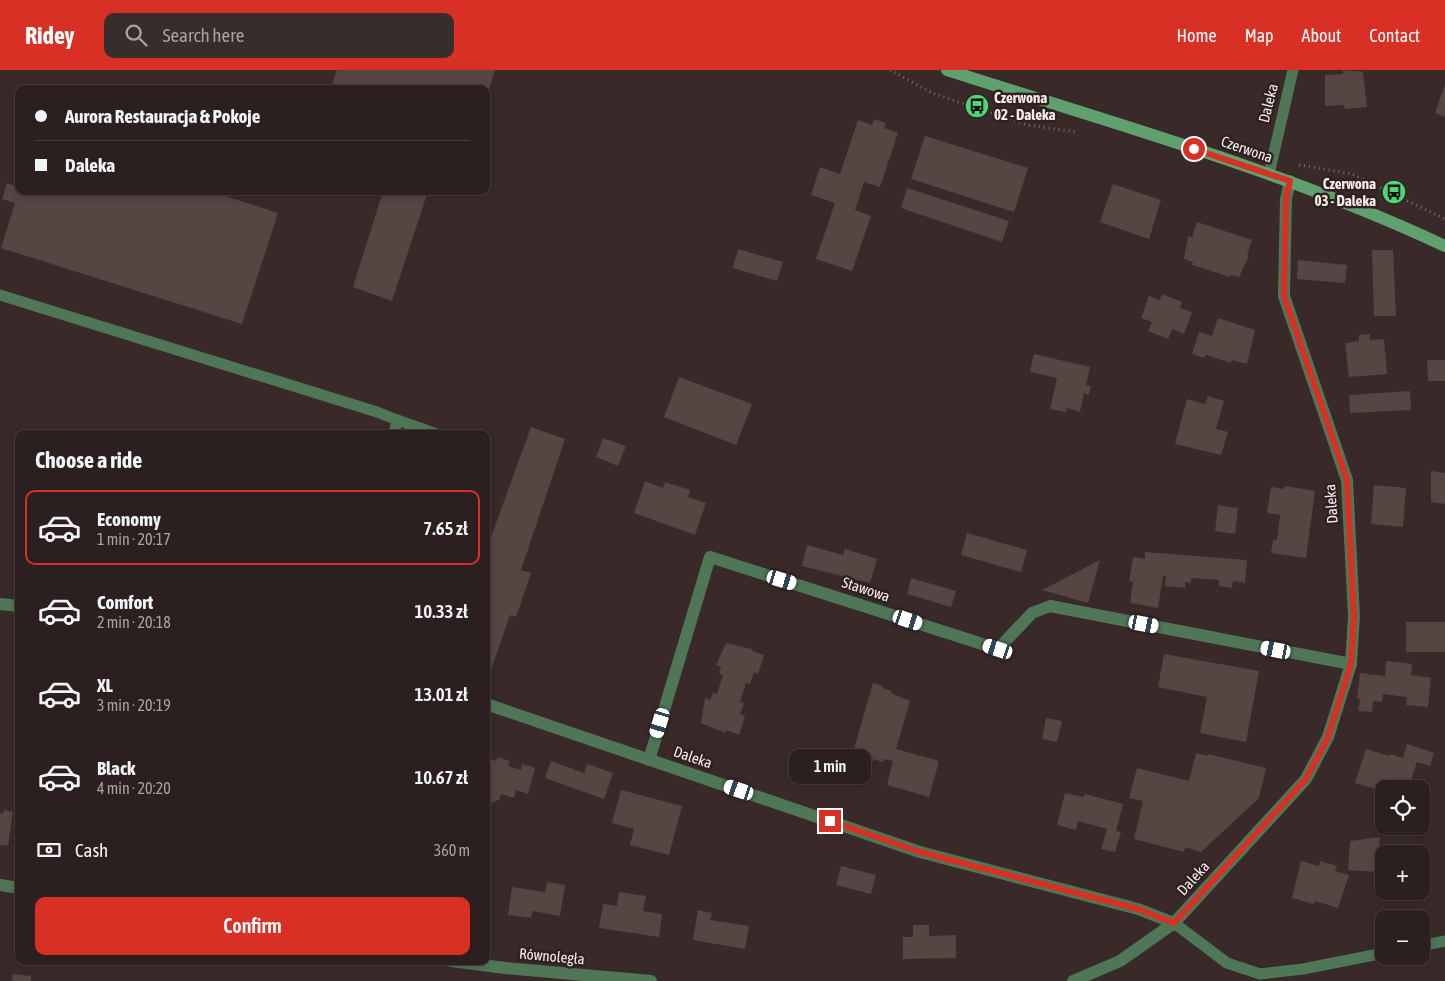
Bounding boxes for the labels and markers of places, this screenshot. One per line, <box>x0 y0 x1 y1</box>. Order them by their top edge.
place label: Czerwona 02 - Daleka <box>994 89 1056 123</box>
bus stop icon: Czerwona 02 - Daleka <box>964 93 990 119</box>
place label: Czerwona 03 - Daleka <box>1314 175 1376 209</box>
bus stop icon: Czerwona 03 - Daleka <box>1381 179 1407 205</box>

